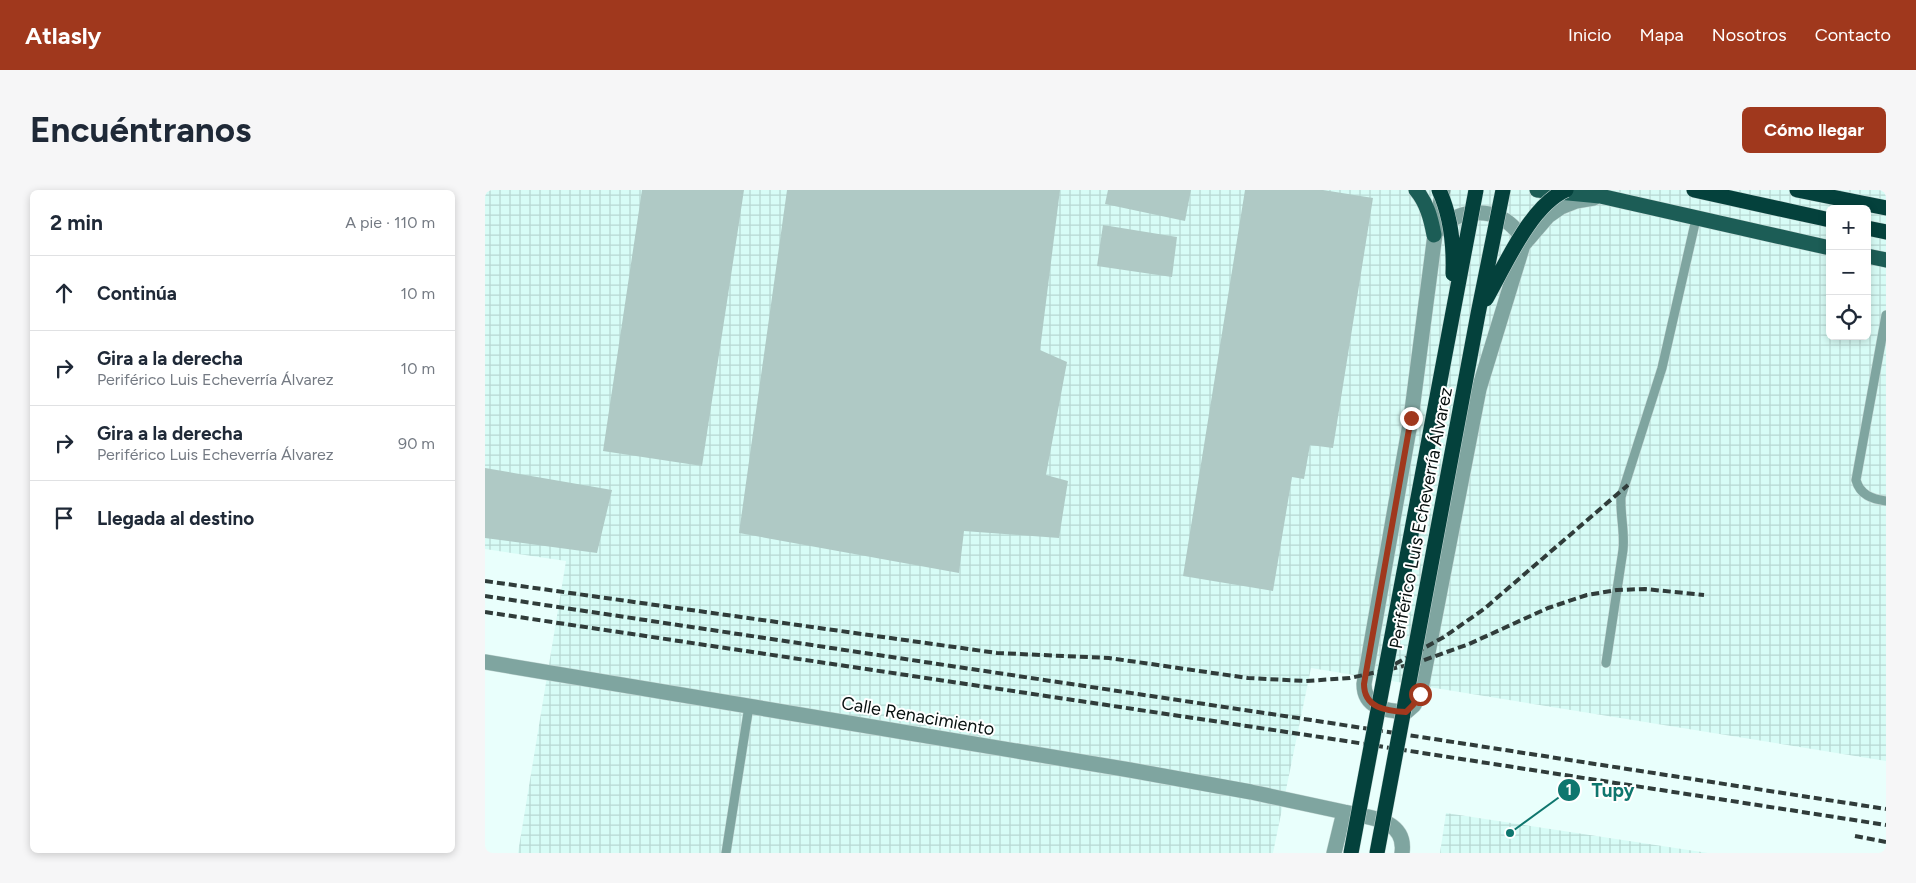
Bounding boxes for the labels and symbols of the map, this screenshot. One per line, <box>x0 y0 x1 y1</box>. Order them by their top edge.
street label: Periférico Luis Echeverría Álvarez <box>1385 385 1457 651</box>
route end <box>1400 407 1423 430</box>
route start <box>1409 683 1432 706</box>
street label: Calle Renacimiento <box>840 692 996 740</box>
callout: Tupy <box>1557 773 1645 807</box>
text: Tupy <box>1591 779 1635 802</box>
text: 1 <box>1566 781 1572 799</box>

